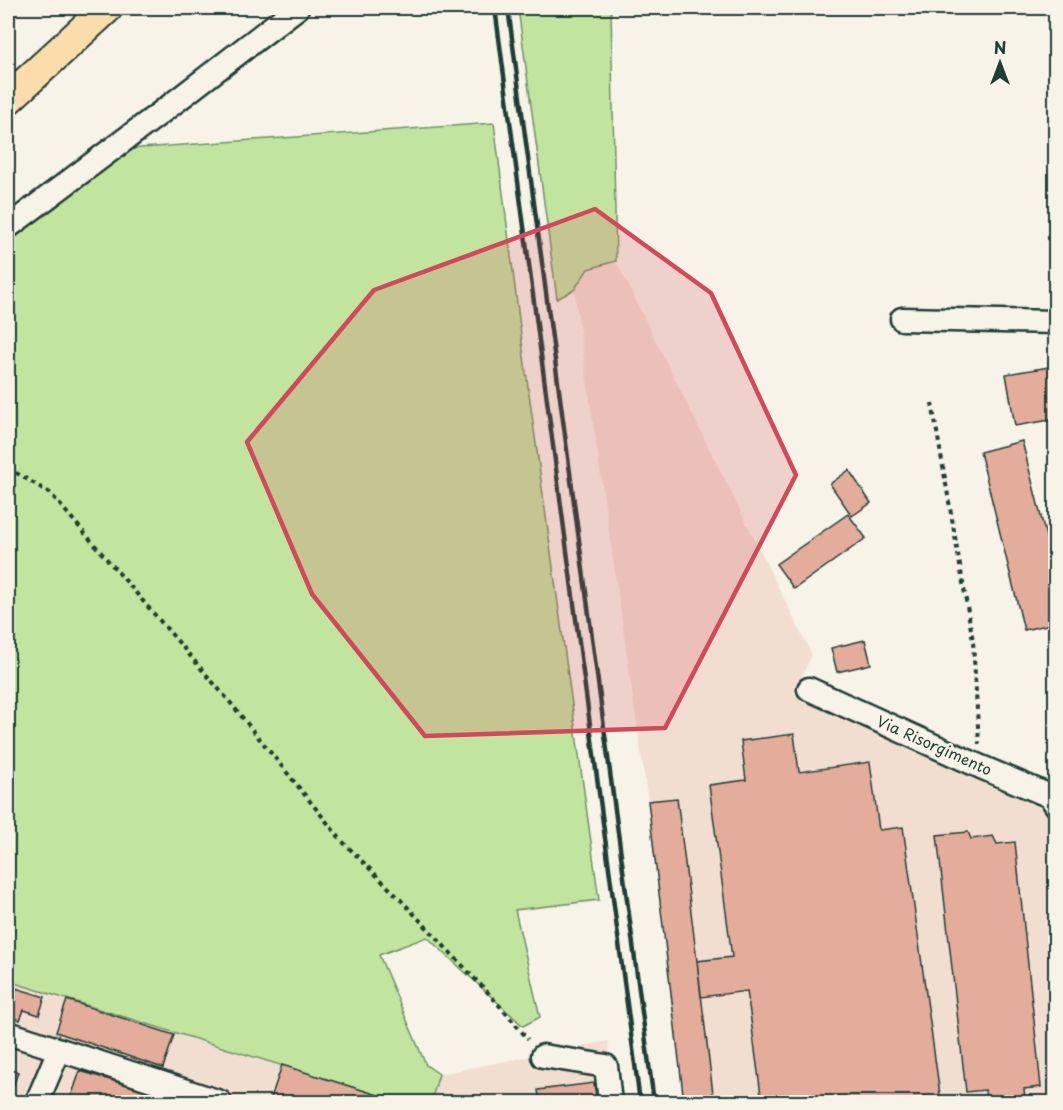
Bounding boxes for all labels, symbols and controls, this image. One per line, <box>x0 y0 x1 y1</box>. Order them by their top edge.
north arrow <box>970 33 1030 93</box>
text: N <box>994 35 1006 59</box>
street label: Via Risorgimento <box>873 709 996 780</box>

